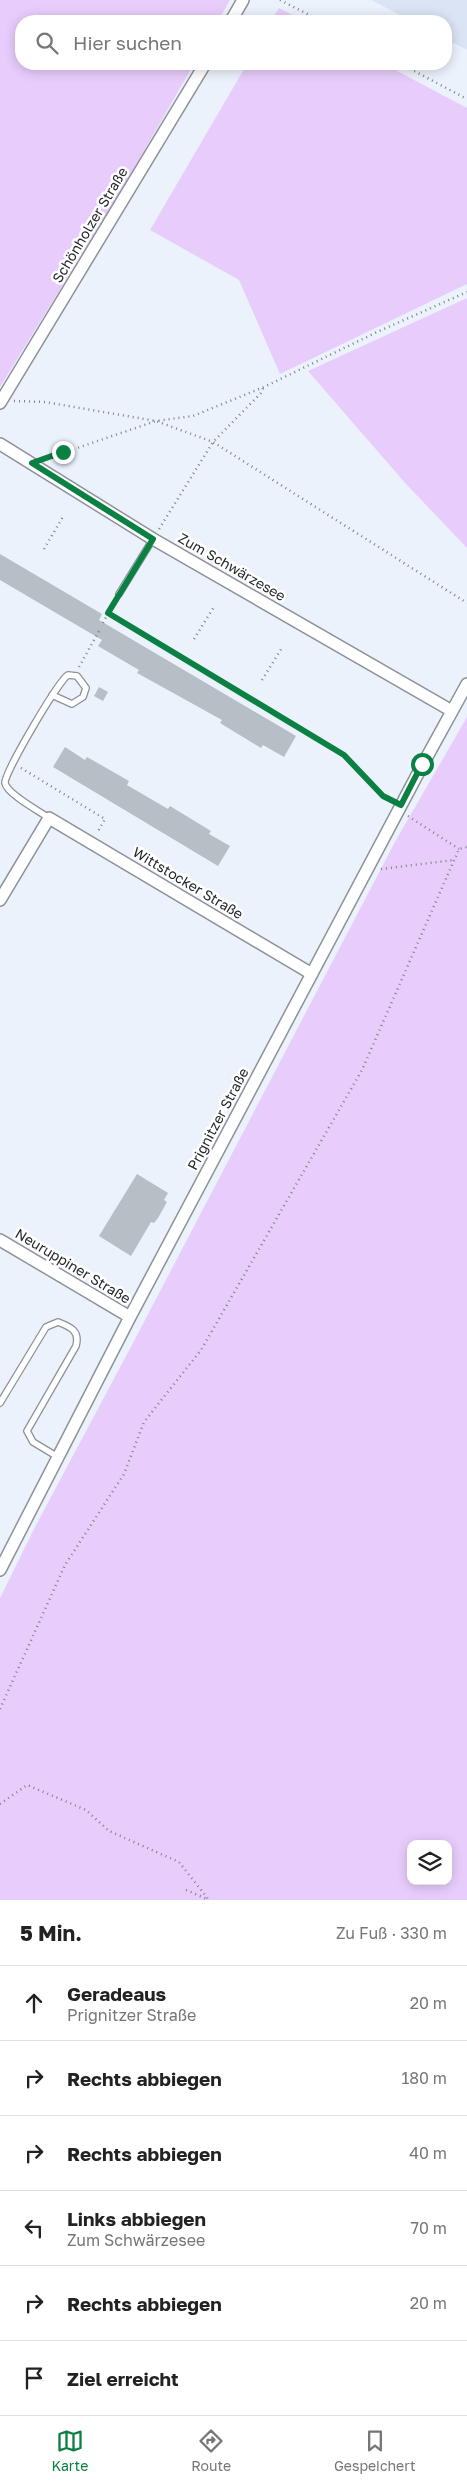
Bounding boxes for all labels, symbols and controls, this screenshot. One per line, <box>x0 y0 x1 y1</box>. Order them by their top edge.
search box <box>15 15 452 70</box>
icon: search <box>33 29 61 57</box>
text: Hier suchen <box>73 31 182 54</box>
street label: Schönholzer Straße <box>48 164 131 286</box>
route end <box>52 441 75 464</box>
street label: Zum Schwärzesee <box>176 529 289 604</box>
route start <box>411 753 434 776</box>
street label: Wittstocker Straße <box>130 843 247 922</box>
street label: Prignitzer Straße <box>183 1065 252 1173</box>
street label: Neuruppiner Straße <box>12 1224 134 1307</box>
map controls <box>407 1840 452 1885</box>
button: layers <box>407 1840 452 1885</box>
text: 5 Min. <box>20 1920 82 1946</box>
text: Zu Fuß · 330 m <box>336 1923 447 1943</box>
text: Geradeaus <box>67 1982 166 2005</box>
icon: ahead <box>20 1989 48 2017</box>
text: 20 m <box>410 1993 447 2013</box>
text: Prignitzer Straße <box>67 2005 196 2025</box>
icon: right <box>20 2064 48 2092</box>
text: Rechts abbiegen <box>67 2067 222 2090</box>
text: 180 m <box>401 2068 447 2088</box>
icon: right <box>20 2139 48 2167</box>
text: Rechts abbiegen <box>67 2142 222 2165</box>
text: 40 m <box>409 2143 447 2163</box>
text: Links abbiegen <box>67 2207 206 2230</box>
icon: left <box>20 2214 48 2242</box>
text: 70 m <box>410 2218 447 2238</box>
text: Zum Schwärzesee <box>67 2230 205 2250</box>
icon: right <box>20 2289 48 2317</box>
text: Rechts abbiegen <box>67 2292 222 2315</box>
text: 20 m <box>410 2293 447 2313</box>
icon: arrive <box>20 2364 48 2392</box>
text: Ziel erreicht <box>67 2367 179 2390</box>
tab: Karte <box>51 2427 88 2474</box>
tab: Route <box>191 2427 231 2474</box>
tab: Gespeichert <box>334 2427 416 2474</box>

